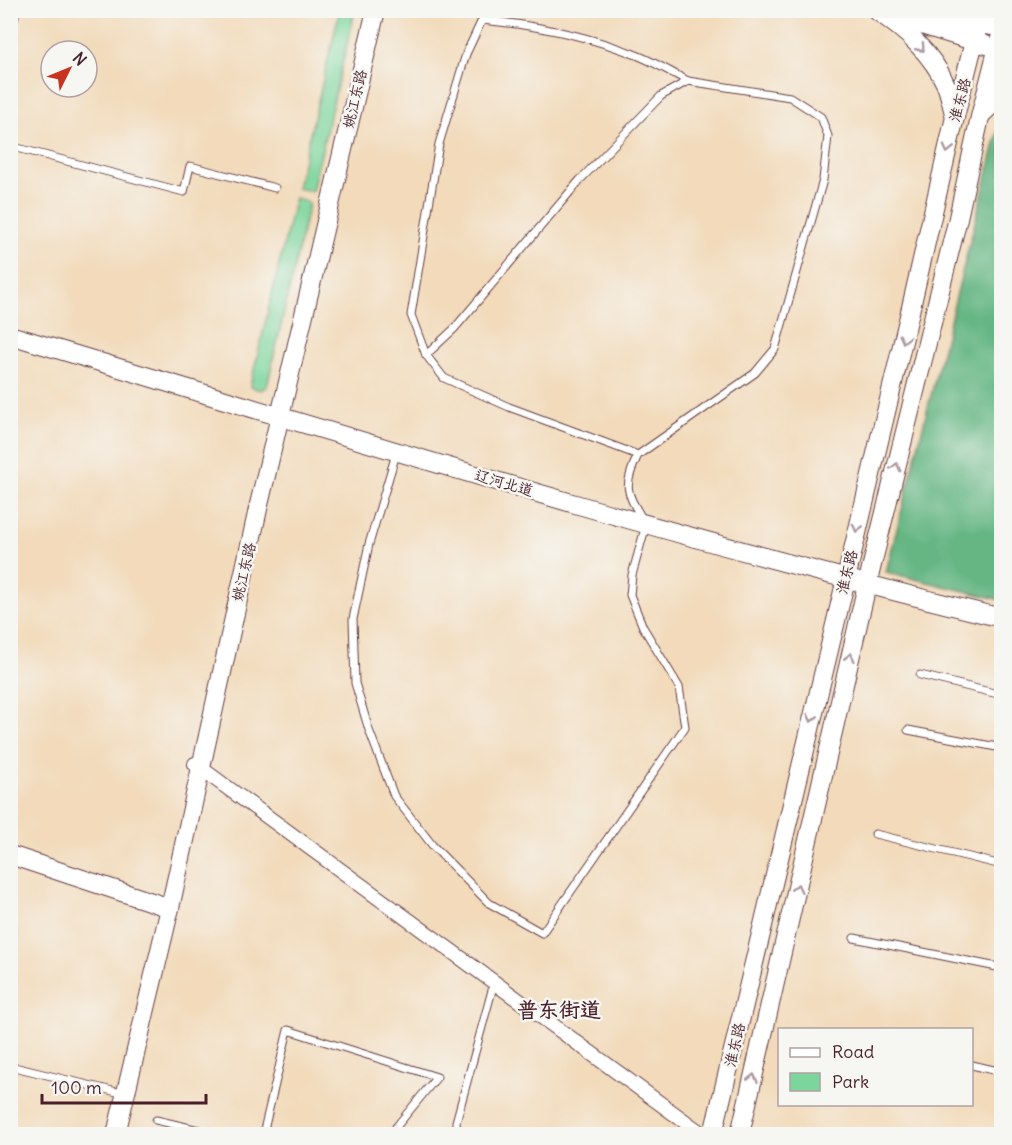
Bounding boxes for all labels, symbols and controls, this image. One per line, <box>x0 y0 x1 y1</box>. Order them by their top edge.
north arrow <box>39 39 99 99</box>
one-way arrow <box>914 41 925 52</box>
text: N <box>69 48 91 70</box>
street label: 姚江东路 <box>339 68 371 130</box>
street label: 淮东路 <box>945 76 975 124</box>
one-way arrow <box>942 143 955 153</box>
one-way arrow <box>898 333 911 343</box>
one-way arrow <box>889 462 902 472</box>
street label: 辽河北道 <box>473 465 536 500</box>
one-way arrow <box>852 523 865 533</box>
street label: 姚江东路 <box>228 541 260 603</box>
street label: 淮东路 <box>832 548 861 596</box>
one-way arrow <box>843 652 856 662</box>
one-way arrow <box>807 713 820 723</box>
one-way arrow <box>789 883 802 893</box>
district label: 普东街道 <box>517 996 601 1023</box>
street label: 淮东路 <box>720 1021 749 1069</box>
legend <box>778 1028 973 1106</box>
text: Road <box>832 1040 875 1063</box>
scale bar <box>42 1067 206 1105</box>
text: Park <box>832 1070 869 1093</box>
one-way arrow <box>745 1073 758 1083</box>
text: 100 m <box>51 1076 102 1099</box>

